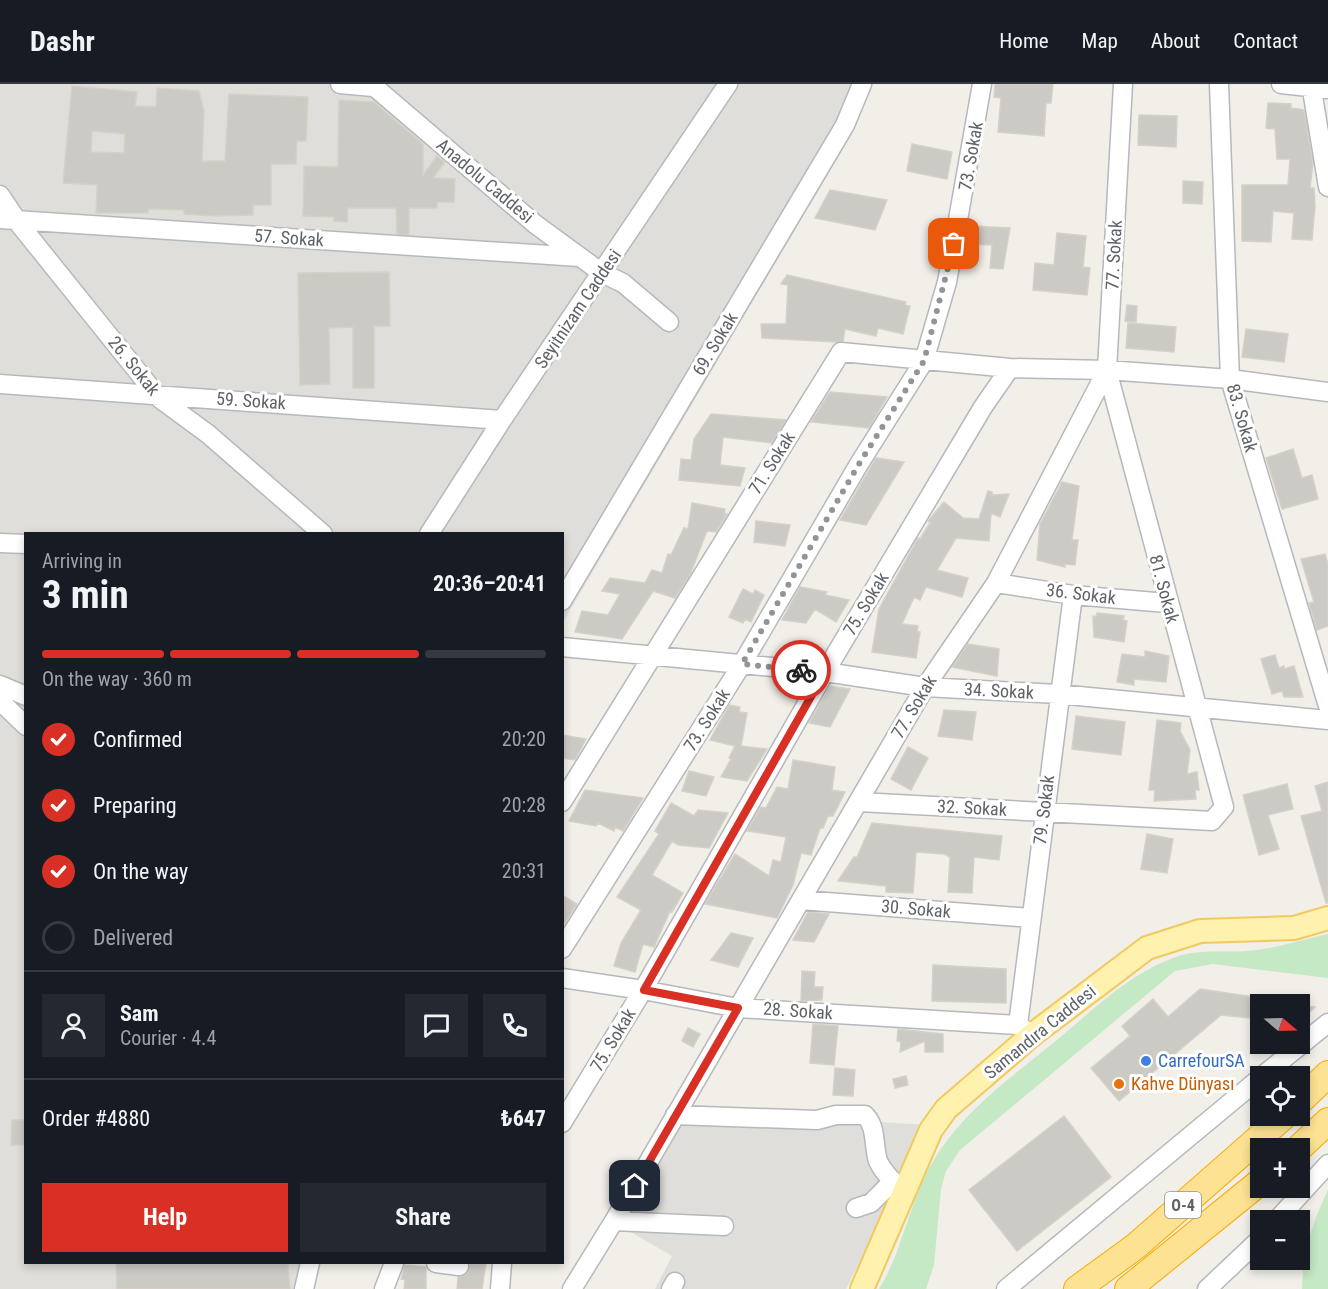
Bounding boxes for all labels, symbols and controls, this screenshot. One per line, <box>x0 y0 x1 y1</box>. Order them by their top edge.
text: Dashr <box>30 25 95 58</box>
text: Home <box>999 29 1049 53</box>
text: Map <box>1082 29 1118 53</box>
text: About <box>1151 29 1200 53</box>
text: Contact <box>1233 29 1298 53</box>
street label: 73. Sokak <box>954 120 987 192</box>
street label: Anadolu Caddesi <box>433 134 538 227</box>
pin <box>928 218 979 269</box>
street label: 77. Sokak <box>1101 220 1126 290</box>
street label: 57. Sokak <box>253 225 325 250</box>
icon: bag <box>937 227 970 260</box>
street label: Seyitnizam Caddesi <box>530 245 625 372</box>
street label: 69. Sokak <box>688 308 742 379</box>
street label: 26. Sokak <box>104 332 165 399</box>
street label: 83. Sokak <box>1223 381 1262 454</box>
street label: 59. Sokak <box>215 388 287 413</box>
street label: 71. Sokak <box>744 428 799 498</box>
text: Arriving in <box>42 549 122 573</box>
street label: 81. Sokak <box>1145 552 1184 625</box>
street label: 75. Sokak <box>839 568 893 639</box>
text: 20:36–20:41 <box>433 571 546 596</box>
text: 3 min <box>42 572 129 618</box>
street label: 36. Sokak <box>1045 579 1117 608</box>
courier <box>771 640 831 700</box>
icon: bike <box>785 654 818 687</box>
text: On the way · 360 m <box>42 667 192 691</box>
street label: 77. Sokak <box>887 671 941 742</box>
street label: 34. Sokak <box>964 678 1034 703</box>
street label: 73. Sokak <box>679 685 734 755</box>
icon: check <box>42 723 75 756</box>
text: Confirmed <box>93 727 182 752</box>
text: 20:20 <box>502 727 546 751</box>
street label: 79. Sokak <box>1029 774 1058 846</box>
icon: check <box>42 789 75 822</box>
text: Preparing <box>93 793 177 818</box>
text: 20:28 <box>502 793 546 817</box>
street label: 32. Sokak <box>937 795 1007 820</box>
icon: check <box>42 855 75 888</box>
text: On the way <box>93 859 188 884</box>
text: 20:31 <box>502 859 546 883</box>
street label: 30. Sokak <box>880 895 952 922</box>
text: Delivered <box>93 925 173 950</box>
street label: Samandıra Caddesi <box>980 980 1100 1083</box>
button: person <box>42 994 105 1057</box>
button: chat <box>405 994 468 1057</box>
button: phone <box>483 994 546 1057</box>
north arrow <box>1250 994 1310 1054</box>
map controls <box>1250 994 1310 1270</box>
street label: 28. Sokak <box>762 998 834 1023</box>
text: Sam <box>120 1001 159 1026</box>
street label: 75. Sokak <box>586 1004 640 1075</box>
text: Courier · 4.4 <box>120 1026 216 1050</box>
place label: CarrefourSA <box>1158 1050 1245 1071</box>
marker: CarrefourSA <box>1139 1054 1153 1068</box>
button: locate <box>1250 1066 1310 1126</box>
place label: Kahve Dünyası <box>1131 1073 1234 1094</box>
marker: Kahve Dünyası <box>1112 1077 1126 1091</box>
text: Order #4880 <box>42 1106 150 1131</box>
text: ₺647 <box>501 1106 546 1131</box>
button: + <box>1250 1138 1310 1198</box>
pin <box>609 1160 660 1211</box>
icon: home <box>618 1169 651 1202</box>
button: Help <box>42 1183 288 1252</box>
button: Share <box>300 1183 546 1252</box>
road number: O-4 <box>1165 1192 1201 1218</box>
button: − <box>1250 1210 1310 1270</box>

